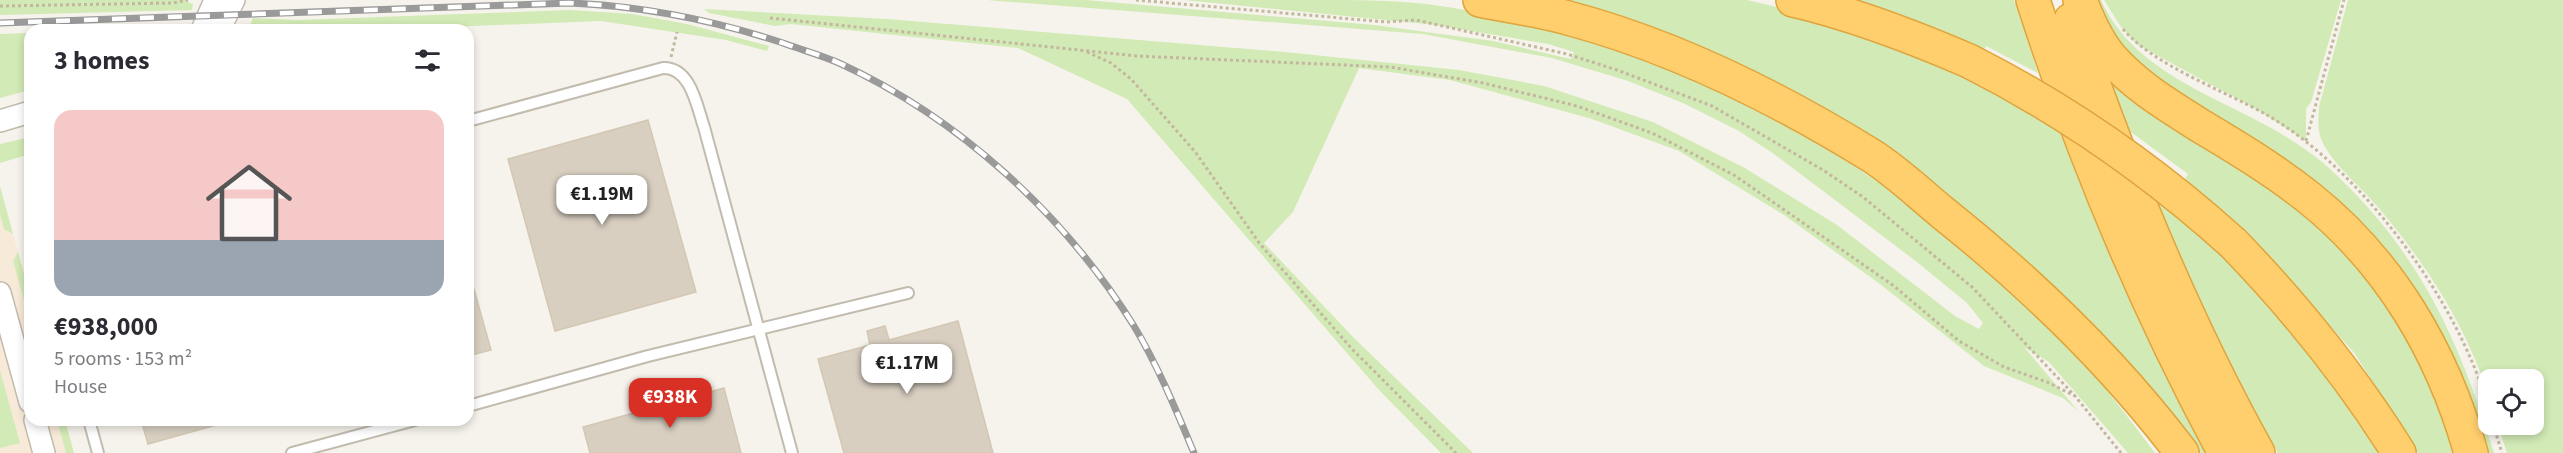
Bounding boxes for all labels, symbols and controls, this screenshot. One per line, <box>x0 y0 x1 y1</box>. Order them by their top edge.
text: 3 homes <box>54 42 149 79</box>
icon: filters <box>411 44 444 77</box>
icon: home <box>195 149 303 257</box>
pin: €1.19M <box>553 175 651 226</box>
text: €1.19M <box>570 180 634 208</box>
text: €938,000 <box>54 308 158 345</box>
pin: €1.17M <box>858 344 956 395</box>
text: 5 rooms · 153 m² <box>54 345 192 373</box>
text: €1.17M <box>875 349 939 377</box>
map controls <box>2478 369 2544 435</box>
button: locate <box>2478 369 2544 435</box>
text: House <box>54 373 107 401</box>
pin: €938K <box>628 378 712 429</box>
text: €938K <box>643 383 697 411</box>

